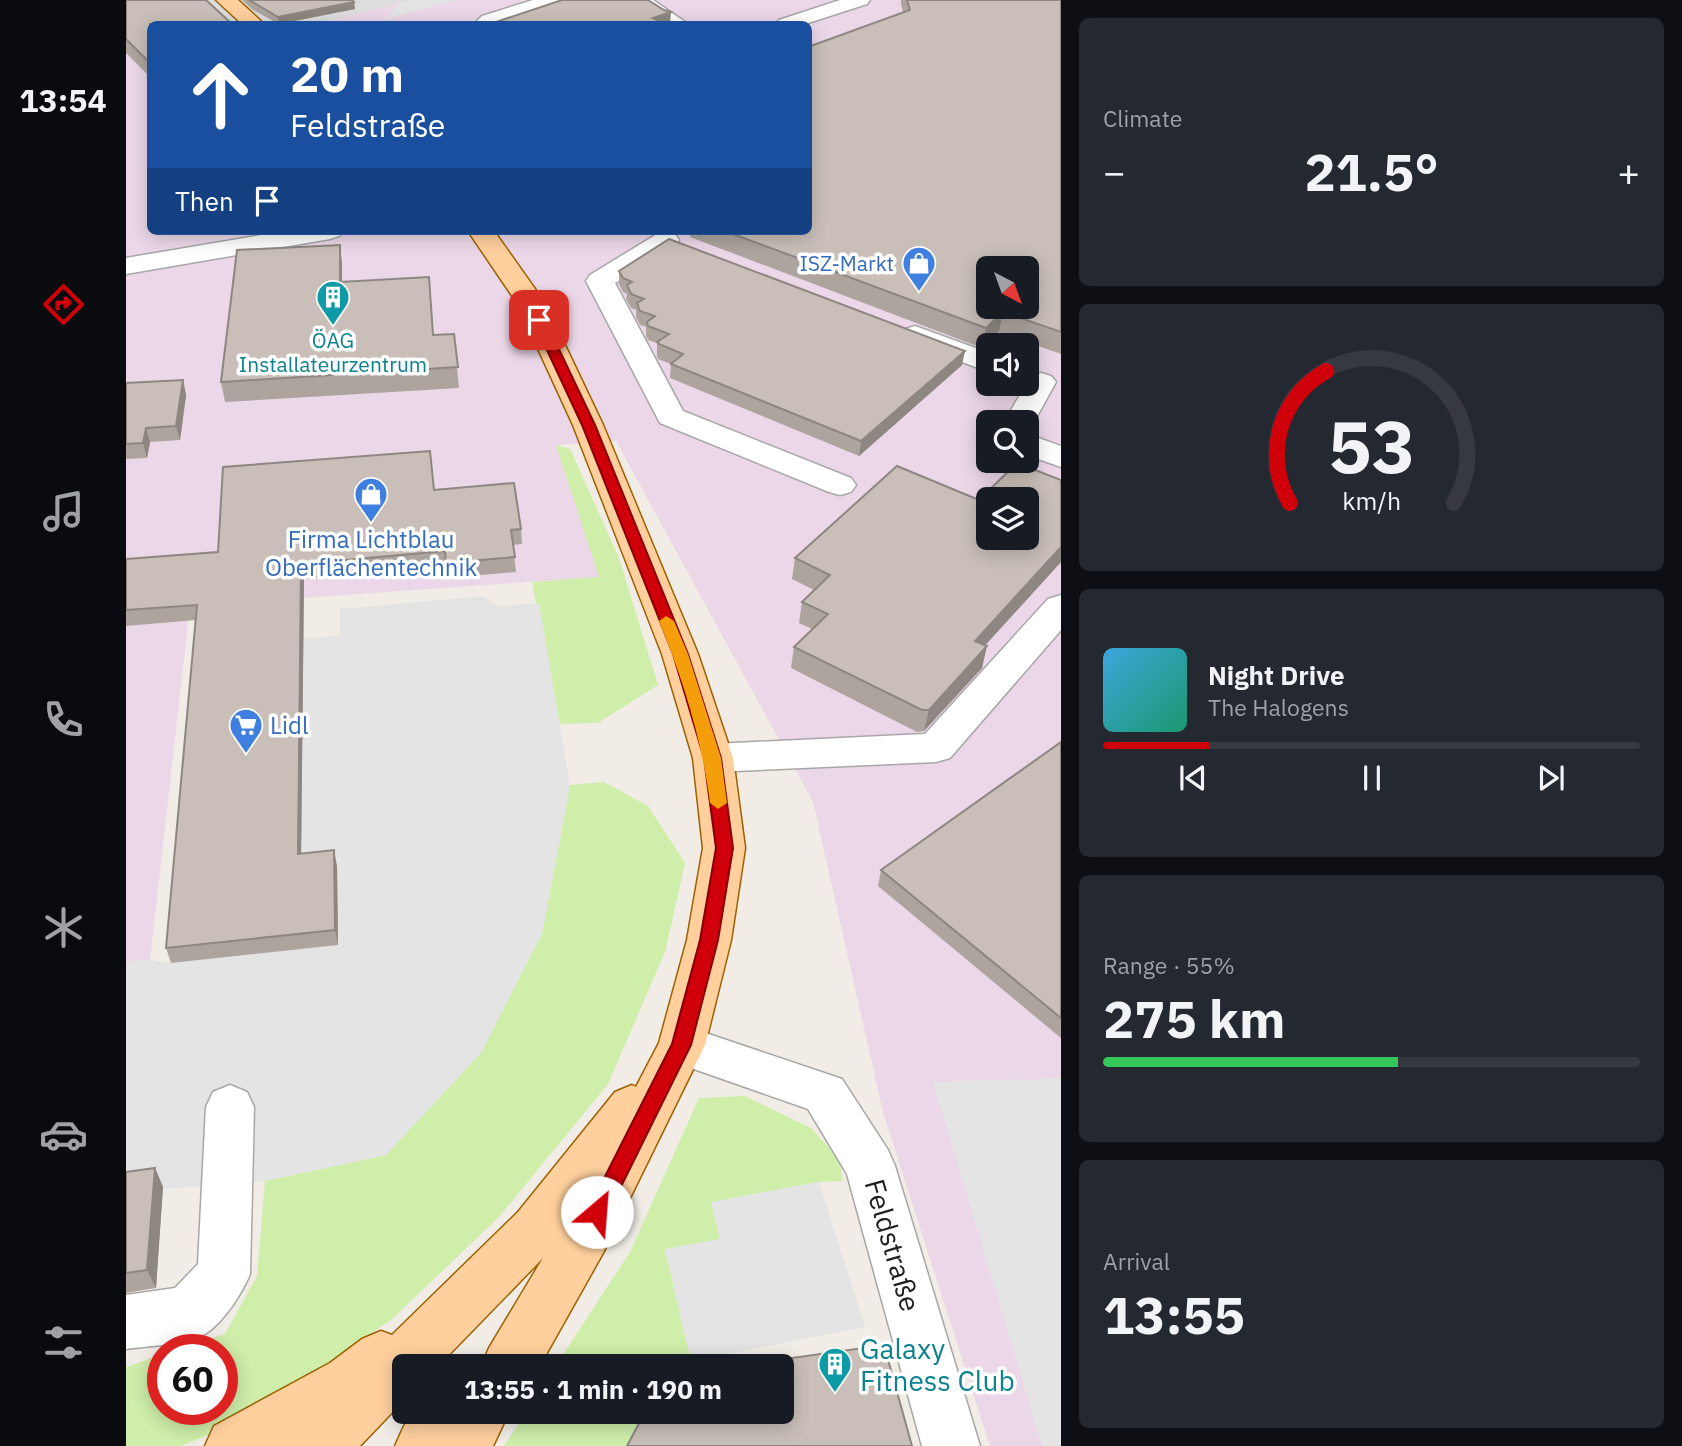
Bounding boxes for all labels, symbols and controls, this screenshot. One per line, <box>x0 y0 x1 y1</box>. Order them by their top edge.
text: 20 m <box>290 42 404 105</box>
icon: ahead <box>175 49 266 140</box>
text: 13:54 <box>19 79 107 121</box>
text: Climate <box>1103 103 1182 133</box>
text: Feldstraße <box>290 104 445 146</box>
text: 21.5° <box>1304 138 1439 205</box>
text: − <box>1103 147 1126 196</box>
text: + <box>1617 147 1640 196</box>
icon: arrive <box>248 182 286 220</box>
text: Then <box>175 184 234 218</box>
shop icon: ISZ-Markt <box>900 244 938 293</box>
place label: ISZ-Markt <box>799 249 894 277</box>
north arrow <box>976 256 1040 318</box>
map controls <box>976 256 1039 550</box>
building icon: ÖAG Installateurzentrum <box>314 278 352 327</box>
icon: directions <box>39 280 88 329</box>
pin <box>509 290 569 350</box>
icon: arrive <box>520 301 558 339</box>
place label: ÖAG Installateurzentrum <box>239 326 427 378</box>
button: sound <box>976 333 1039 396</box>
text: 53 <box>1328 399 1415 494</box>
button: search <box>976 410 1039 473</box>
shop icon: Firma Lichtblau Oberflächentechnik <box>352 475 390 524</box>
text: km/h <box>1342 484 1401 517</box>
icon: music <box>39 487 88 536</box>
button: layers <box>976 487 1039 550</box>
place label: Firma Lichtblau Oberflächentechnik <box>265 523 477 583</box>
text: Night Drive <box>1208 658 1345 692</box>
text: The Halogens <box>1208 692 1349 722</box>
icon: phone <box>39 695 88 744</box>
supermarket icon: Lidl <box>227 706 265 755</box>
place label: Lidl <box>270 709 308 741</box>
icon: previous <box>1174 759 1212 797</box>
icon: pause <box>1353 759 1391 797</box>
icon: next <box>1532 759 1570 797</box>
icon: climate <box>39 903 88 952</box>
text: Range · 55% <box>1103 950 1235 980</box>
text: 275 km <box>1103 985 1285 1052</box>
icon: car <box>39 1110 88 1159</box>
position arrow <box>560 1175 634 1249</box>
street label: Feldstraße <box>856 1175 930 1315</box>
text: Arrival <box>1103 1246 1170 1276</box>
text: 13:55 <box>1103 1281 1245 1348</box>
icon: filters <box>39 1318 88 1367</box>
place label: Galaxy Fitness Club <box>860 1330 1015 1399</box>
speed limit sign: 60 <box>147 1334 238 1425</box>
building icon: Galaxy Fitness Club <box>816 1345 854 1394</box>
text: 13:55 · 1 min · 190 m <box>464 1372 722 1406</box>

